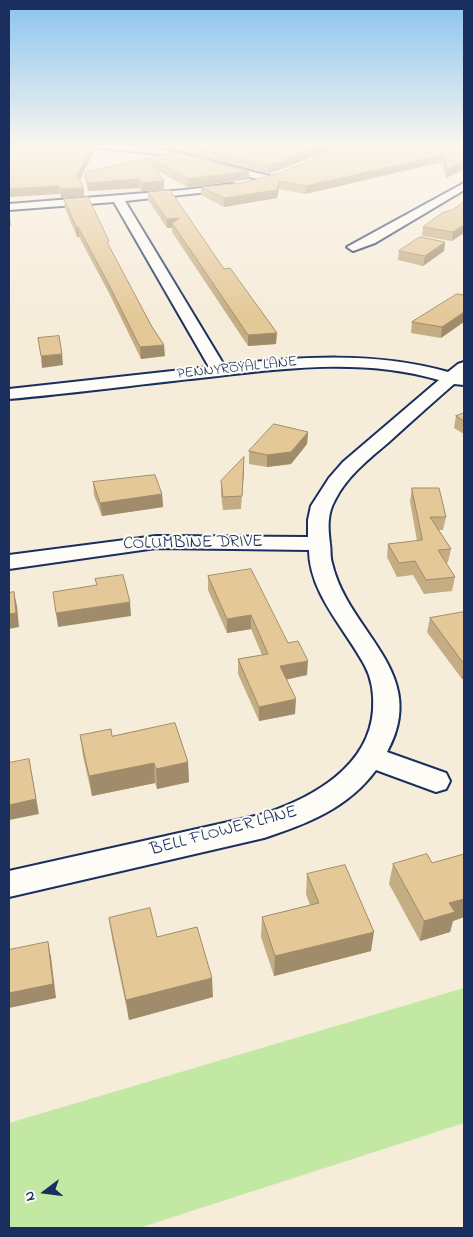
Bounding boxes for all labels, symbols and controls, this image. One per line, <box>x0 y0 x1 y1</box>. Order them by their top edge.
street label: PENNYROYAL LANE <box>176 354 298 384</box>
street label: COLUMBINE DRIVE <box>123 532 263 556</box>
street label: BELL FLOWER LANE <box>148 802 300 862</box>
north arrow <box>20 1167 70 1217</box>
text: N <box>19 1189 41 1203</box>

